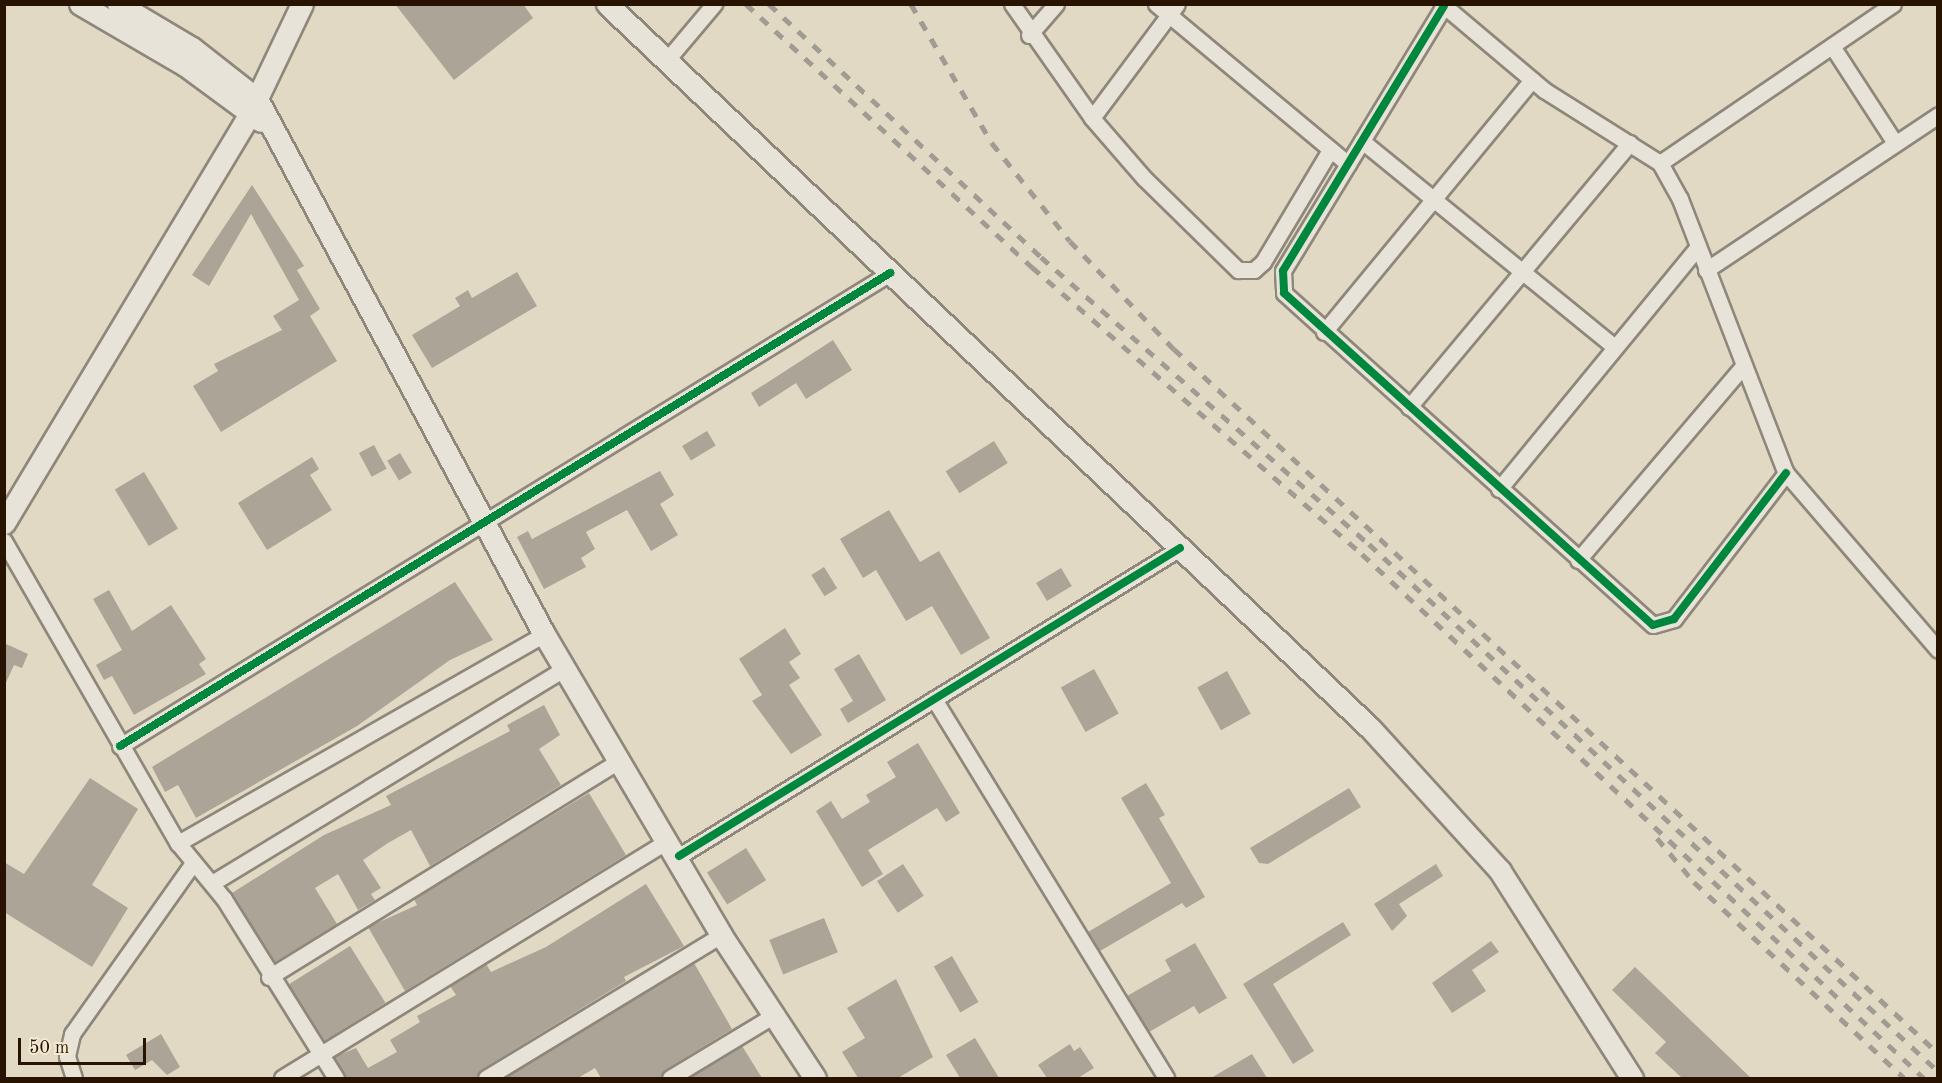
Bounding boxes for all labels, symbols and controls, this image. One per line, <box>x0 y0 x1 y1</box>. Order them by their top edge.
scale bar <box>21 1026 148 1064</box>
text: 50 m <box>29 1039 69 1057</box>

